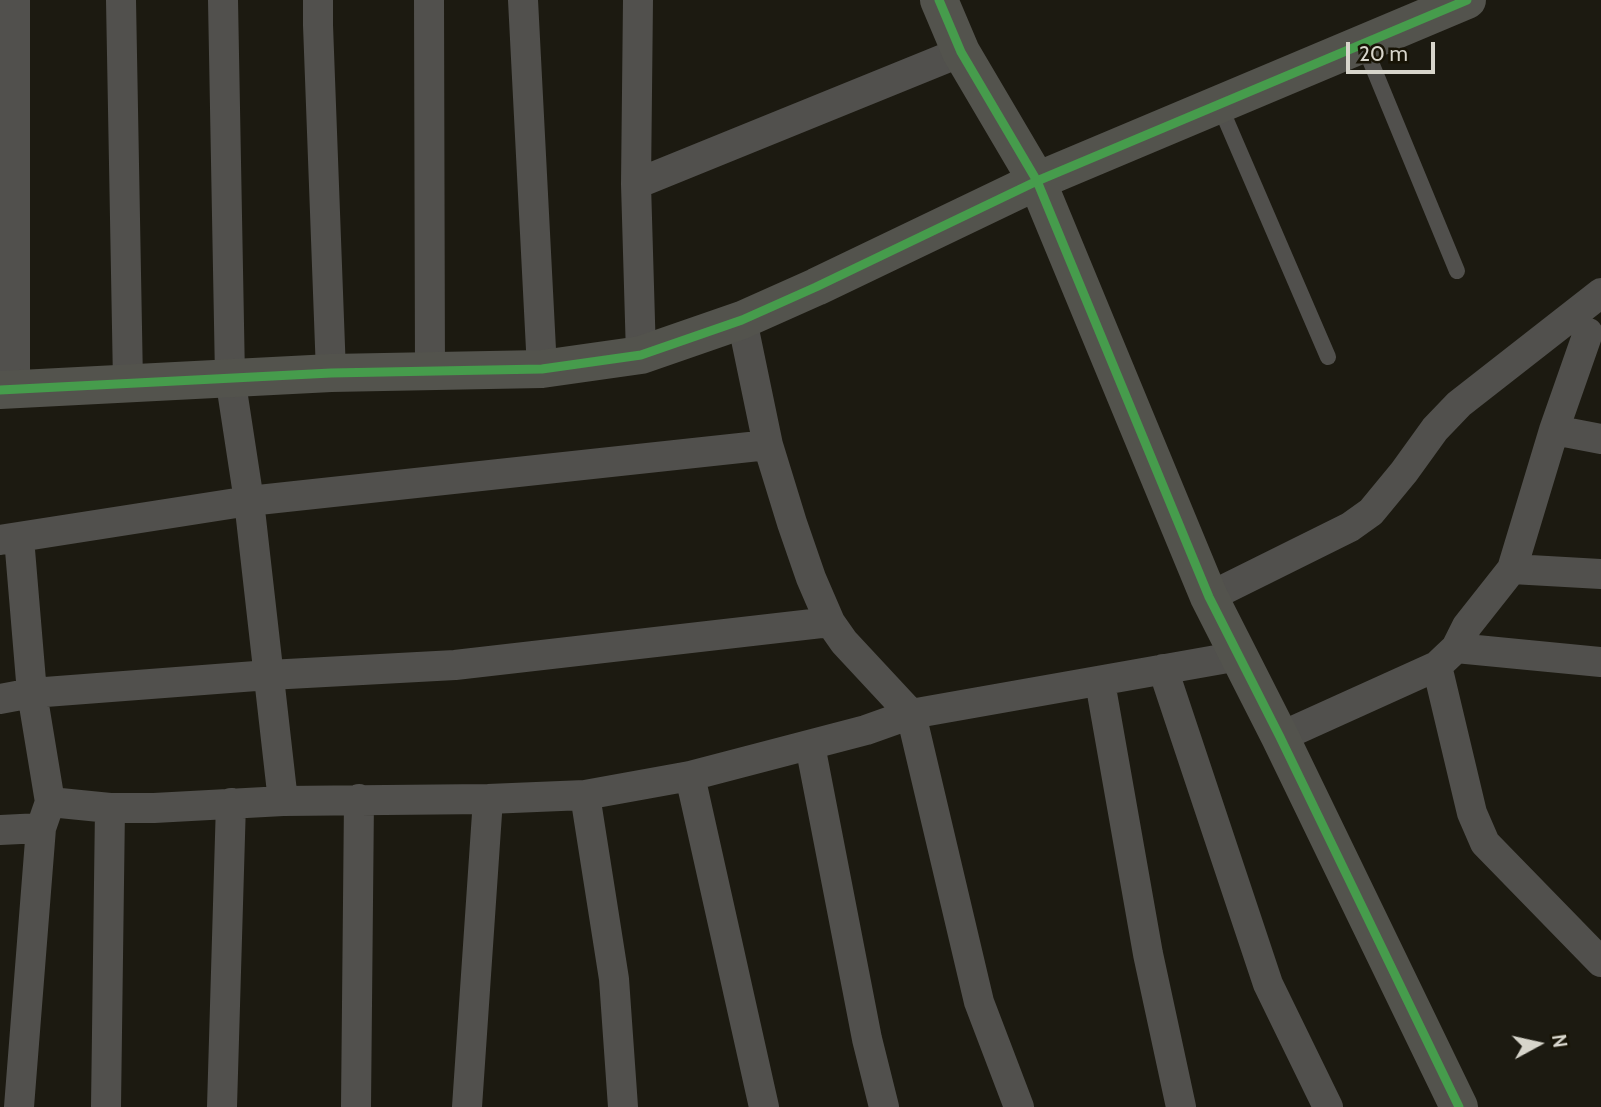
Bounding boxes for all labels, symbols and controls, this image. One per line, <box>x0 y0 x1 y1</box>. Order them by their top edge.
scale bar <box>1349 28 1438 72</box>
text: 20 m <box>1359 41 1408 66</box>
north arrow <box>1503 1009 1573 1079</box>
text: N <box>1547 1033 1572 1049</box>

